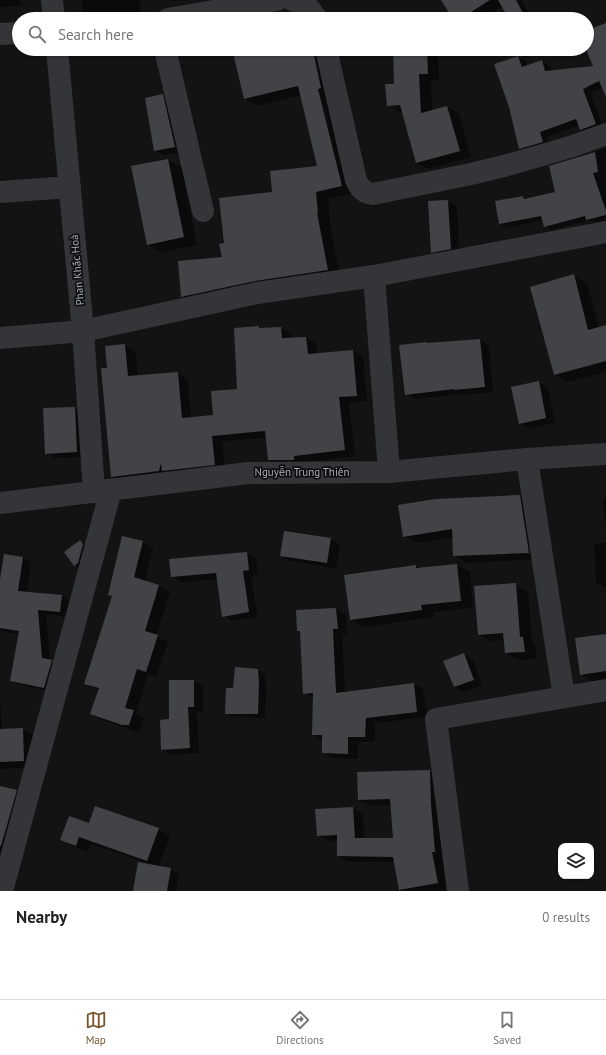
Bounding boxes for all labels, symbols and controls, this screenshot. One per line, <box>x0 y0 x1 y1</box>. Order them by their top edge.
search box <box>12 12 594 56</box>
icon: search <box>26 23 48 45</box>
text: Search here <box>58 25 134 44</box>
street label: Phan Khắc Hoà <box>67 234 87 306</box>
street label: Nguyễn Trung Thiên <box>255 465 349 479</box>
map controls <box>558 843 594 879</box>
button: layers <box>558 843 594 879</box>
text: Nearby <box>16 906 67 928</box>
text: 0 results <box>542 909 590 926</box>
tab: Map <box>85 1009 107 1047</box>
tab: Directions <box>276 1009 324 1047</box>
tab: Saved <box>493 1009 521 1047</box>

